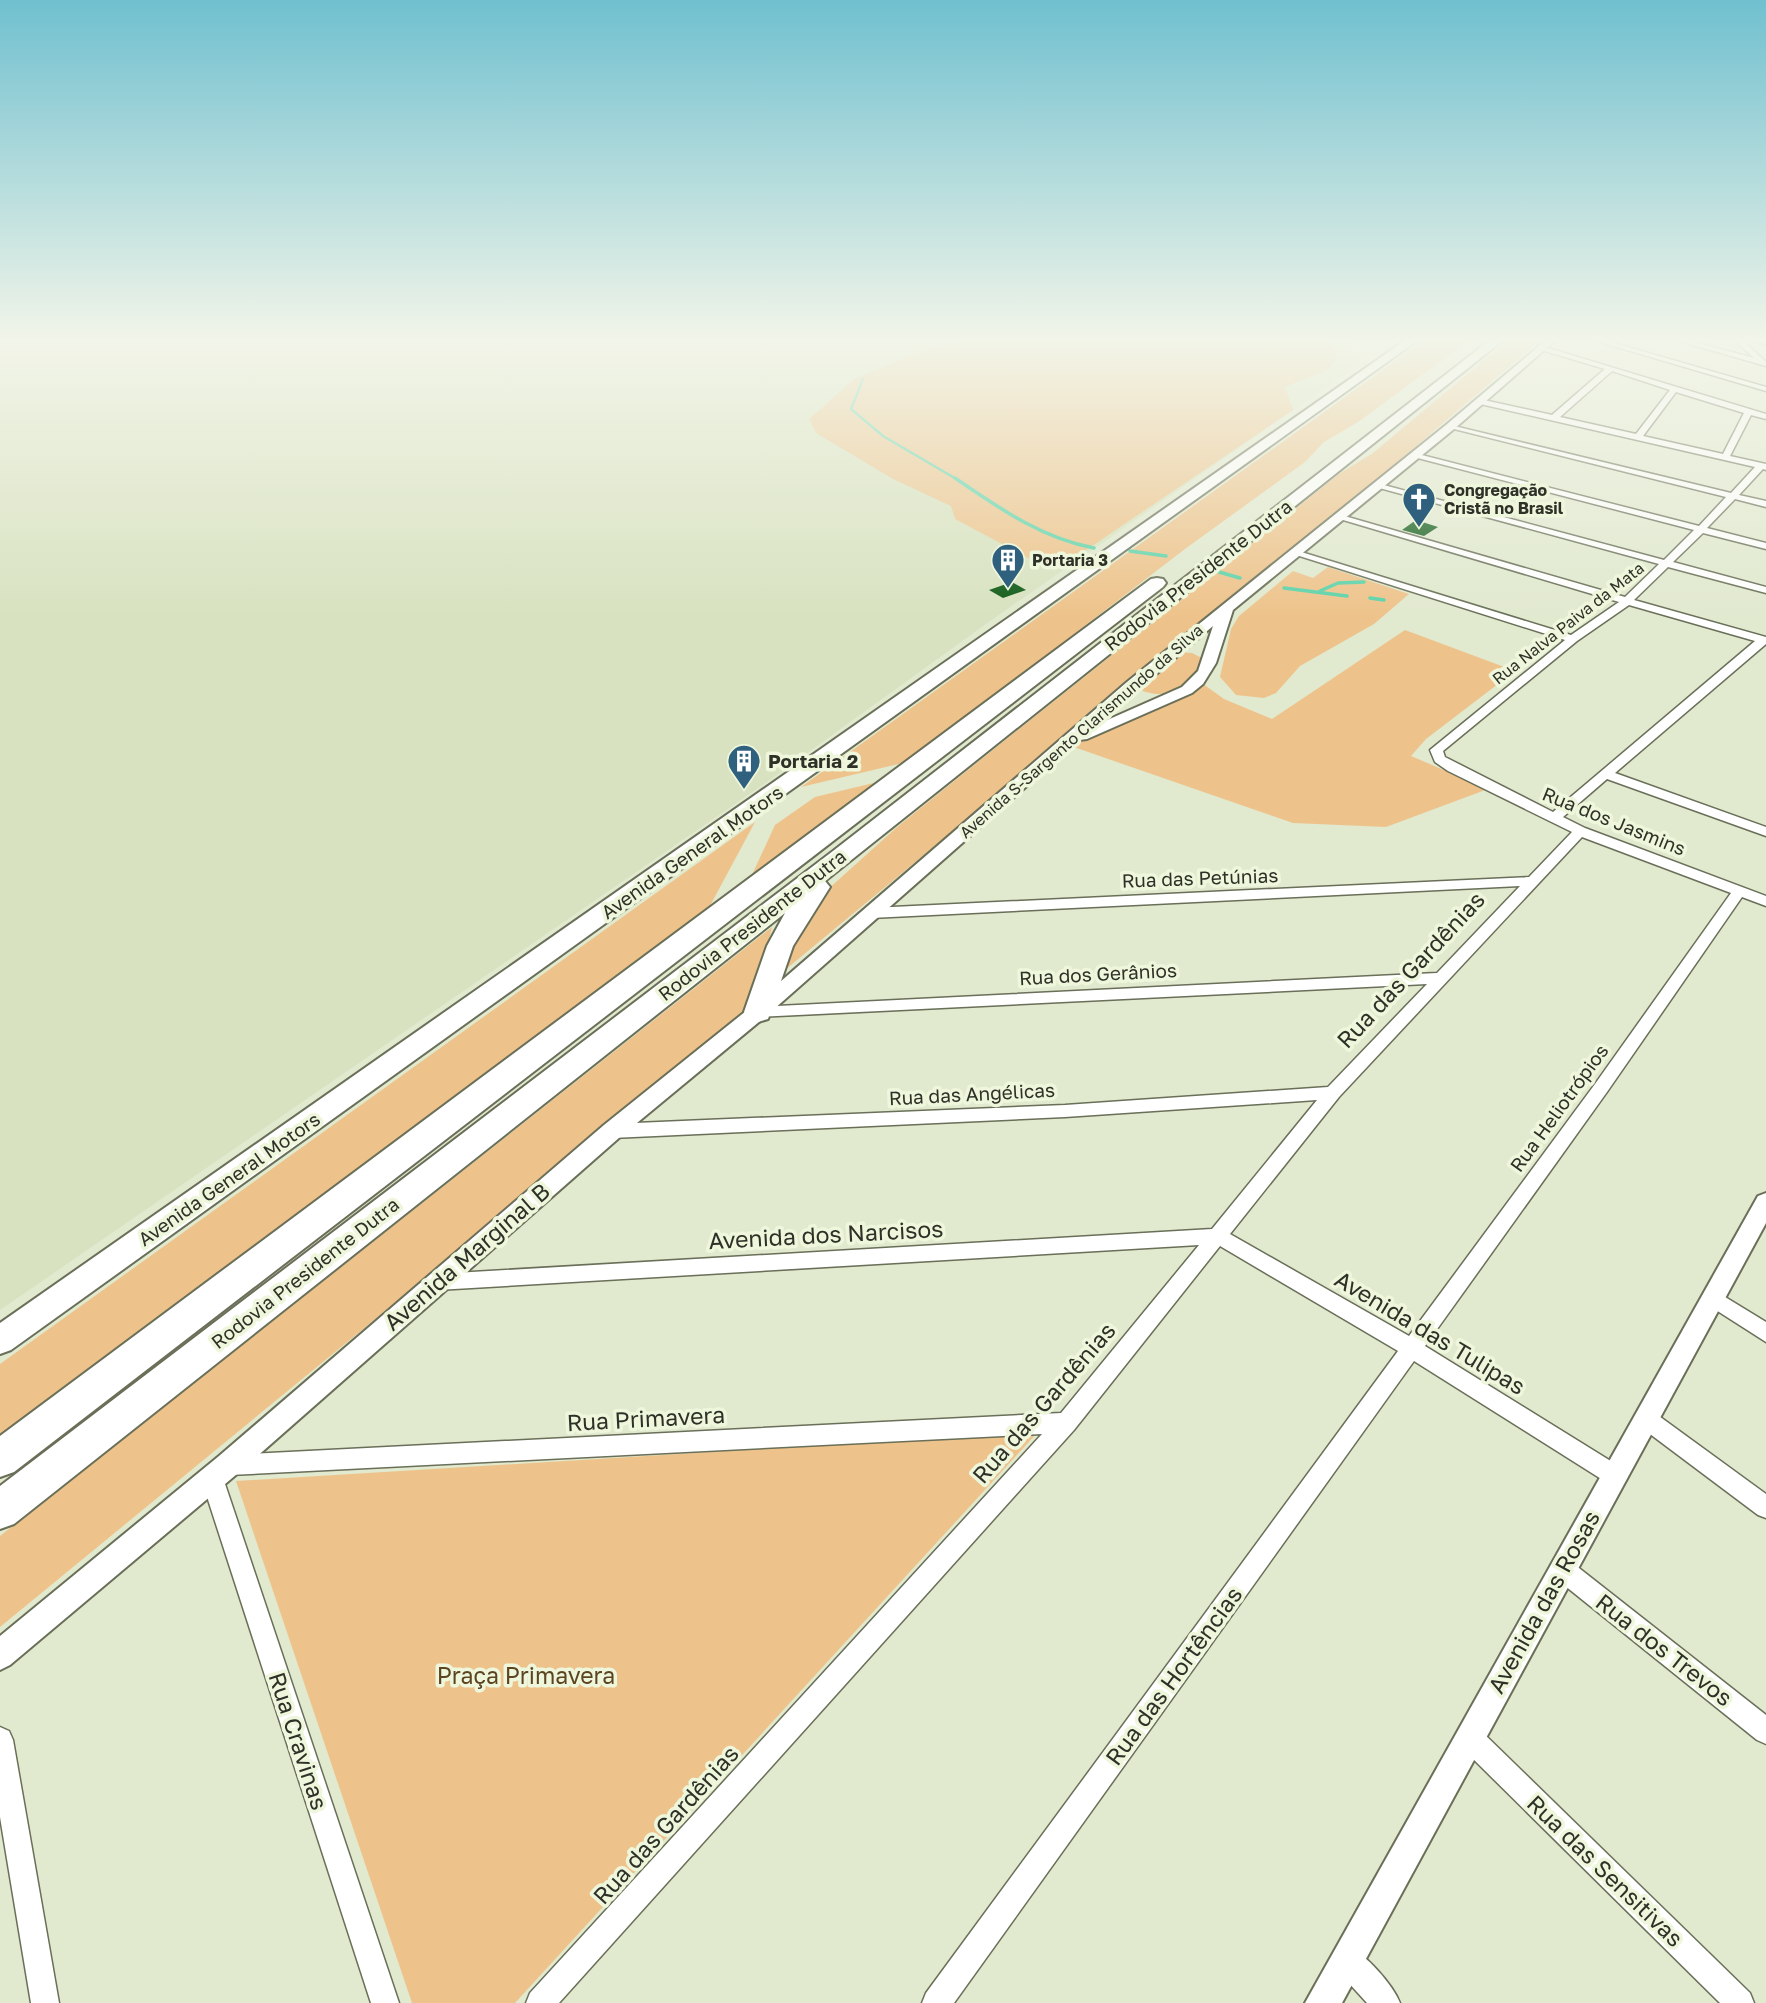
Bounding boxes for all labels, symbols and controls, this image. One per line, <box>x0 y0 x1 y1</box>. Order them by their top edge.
church icon: Congregação Cristã no Brasil <box>1400 480 1438 529</box>
place label: Congregação Cristã no Brasil <box>1444 480 1564 518</box>
street label: Rodovia Presidente Dutra <box>1099 494 1296 655</box>
building icon: Portaria 3 <box>989 541 1027 590</box>
place label: Portaria 3 <box>1032 550 1108 570</box>
street label: Rua Nalva Paiva da Mata <box>1488 558 1648 688</box>
street label: Avenida S-Sargento Clarismundo da Silva <box>955 620 1207 842</box>
building icon: Portaria 2 <box>725 742 763 791</box>
place label: Portaria 2 <box>768 749 858 772</box>
street label: Avenida General Motors <box>596 780 787 923</box>
street label: Rua dos Jasmins <box>1539 781 1689 860</box>
street label: Rodovia Presidente Dutra <box>653 844 850 1005</box>
street label: Rua das Petúnias <box>1121 863 1279 892</box>
street label: Rua das Gardênias <box>1331 885 1490 1053</box>
street label: Rua dos Gerânios <box>1018 958 1177 989</box>
street label: Rua Heliotrópios <box>1505 1039 1613 1176</box>
street label: Rua das Angélicas <box>888 1078 1056 1109</box>
street label: Avenida General Motors <box>133 1107 324 1250</box>
street label: Avenida Marginal B <box>378 1177 555 1336</box>
street label: Rodovia Presidente Dutra <box>206 1192 403 1353</box>
street label: Avenida dos Narcisos <box>708 1214 944 1254</box>
street label: Avenida das Tulipas <box>1330 1264 1531 1400</box>
street label: Rua das Gardênias <box>966 1316 1121 1488</box>
street label: Rua Primavera <box>566 1400 726 1436</box>
street label: Avenida das Rosas <box>1481 1505 1605 1698</box>
street label: Rua das Hortências <box>1099 1581 1247 1770</box>
street label: Rua dos Trevos <box>1591 1587 1739 1711</box>
park label: Praça Primavera <box>437 1661 615 1689</box>
street label: Rua Cravinas <box>264 1668 334 1813</box>
street label: Rua das Gardênias <box>587 1739 744 1909</box>
street label: Rua das Sensitivas <box>1522 1789 1690 1952</box>

